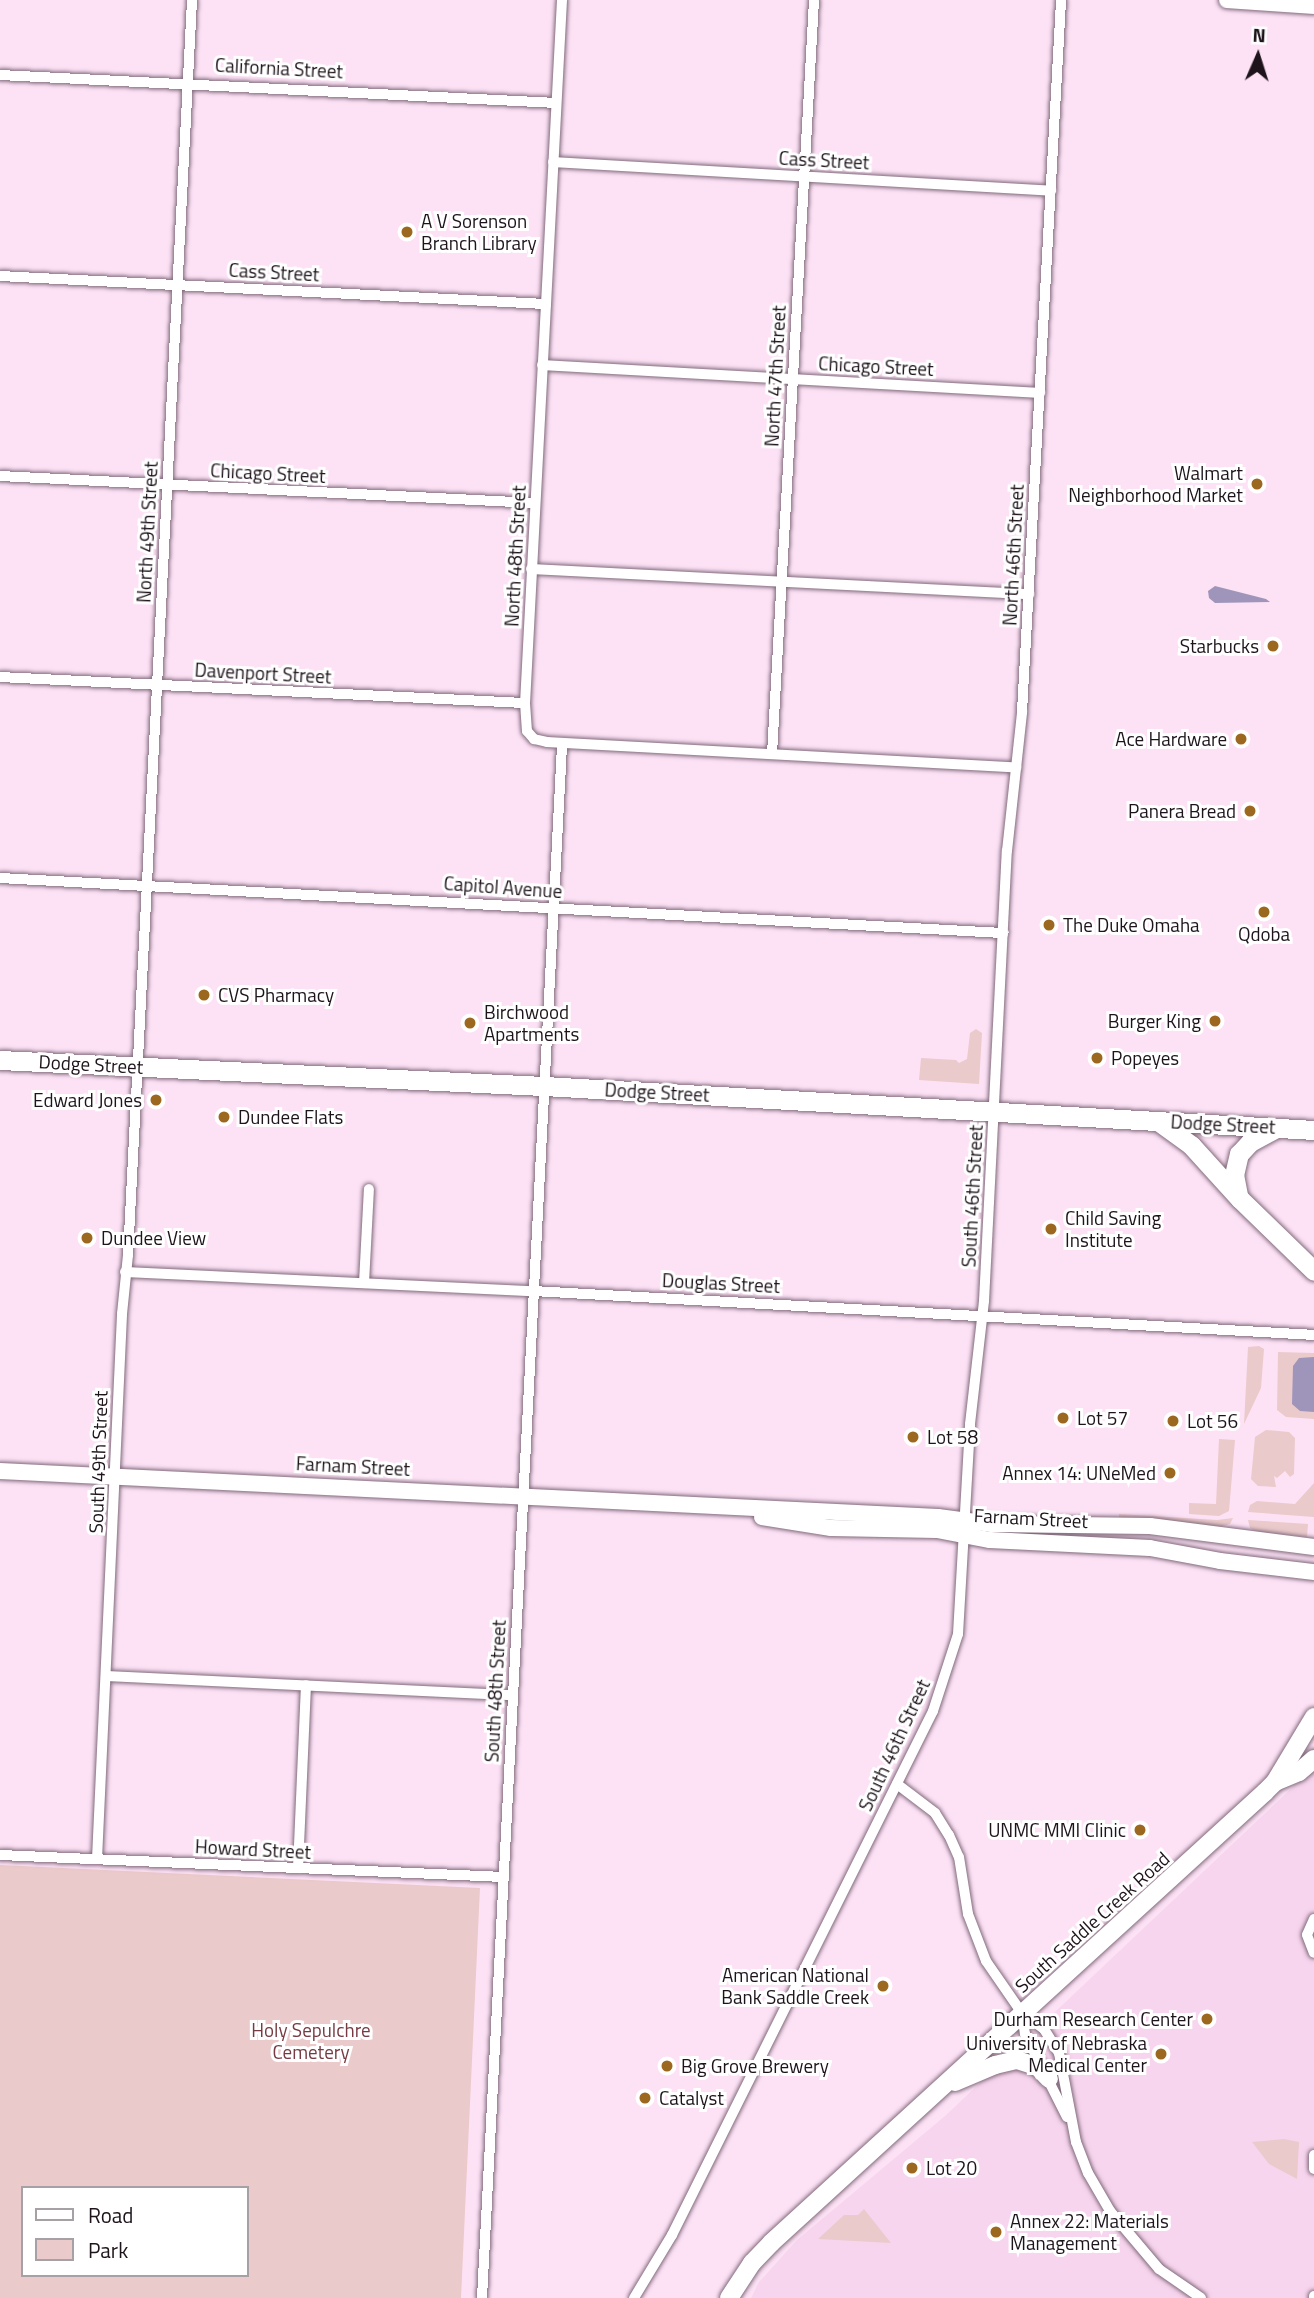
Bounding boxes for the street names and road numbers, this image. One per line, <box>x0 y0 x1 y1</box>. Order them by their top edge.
street label: California Street <box>214 53 344 83</box>
street label: Cass Street <box>778 146 870 174</box>
street label: Cass Street <box>228 258 320 286</box>
street label: North 47th Street <box>760 305 790 447</box>
street label: Chicago Street <box>818 352 934 380</box>
street label: Chicago Street <box>210 459 326 487</box>
street label: North 49th Street <box>132 461 162 603</box>
street label: North 46th Street <box>998 484 1028 626</box>
street label: North 48th Street <box>500 485 530 627</box>
street label: Davenport Street <box>194 658 332 688</box>
street label: Capitol Avenue <box>443 871 563 903</box>
street label: Dodge Street <box>38 1050 144 1078</box>
street label: Dodge Street <box>604 1078 710 1106</box>
street label: Dodge Street <box>1170 1110 1276 1138</box>
street label: South 46th Street <box>957 1124 987 1268</box>
street label: Douglas Street <box>661 1269 781 1297</box>
street label: South 49th Street <box>84 1390 112 1534</box>
street label: Farnam Street <box>295 1452 411 1480</box>
street label: Farnam Street <box>973 1504 1089 1532</box>
street label: South 48th Street <box>480 1619 510 1763</box>
street label: South 46th Street <box>853 1675 935 1815</box>
street label: Howard Street <box>194 1835 312 1863</box>
street label: South Saddle Creek Road <box>1010 1847 1174 1997</box>

